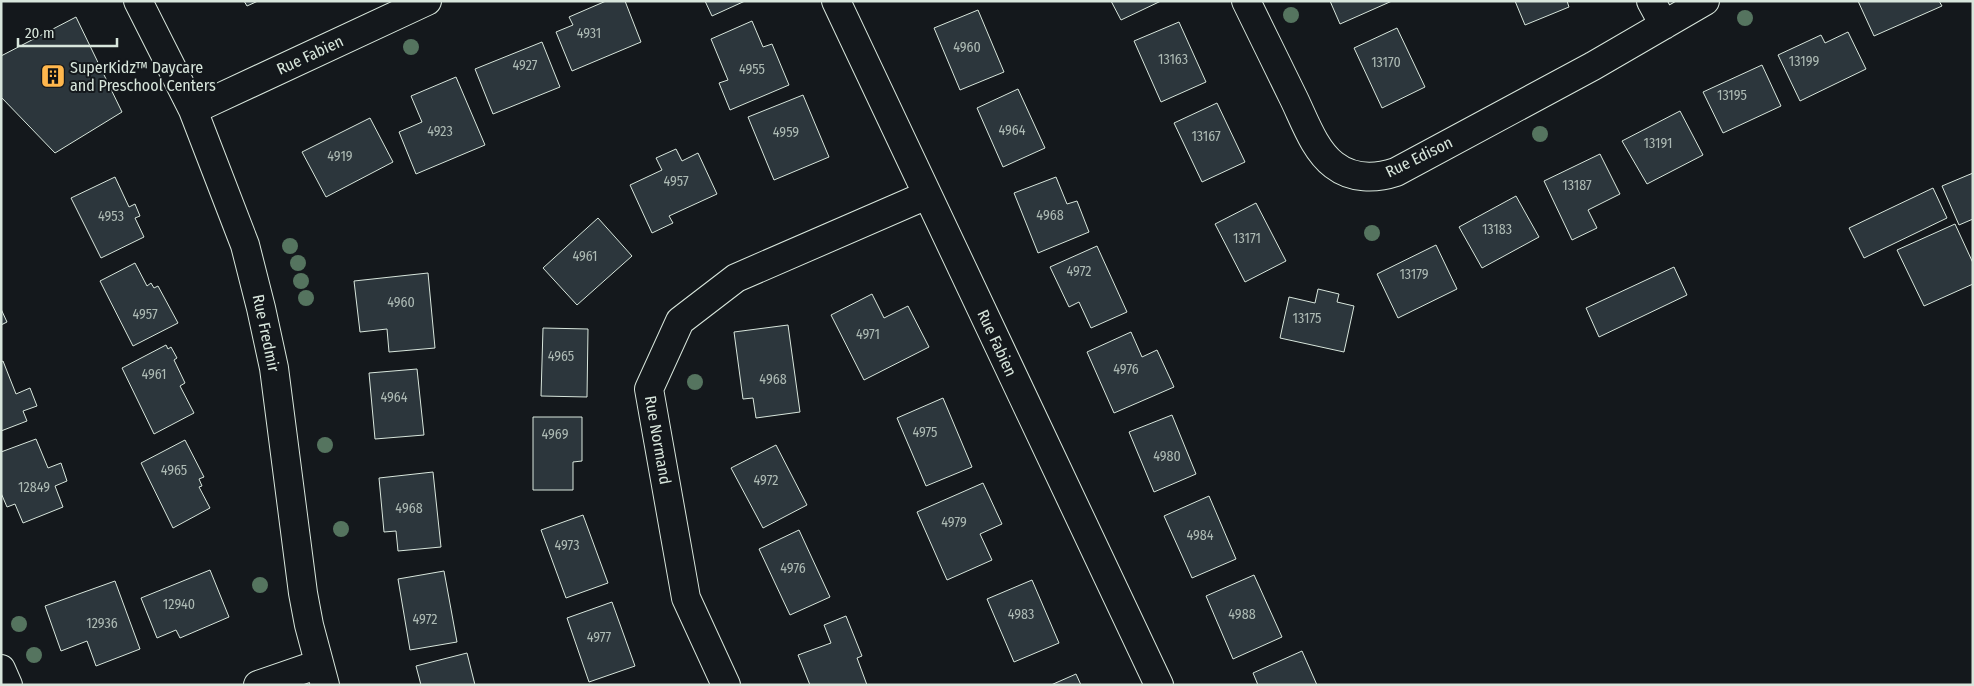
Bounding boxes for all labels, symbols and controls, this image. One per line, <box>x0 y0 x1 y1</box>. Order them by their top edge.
scale bar <box>18 15 116 47</box>
text: 20 m <box>25 24 55 42</box>
house number: 4931 <box>577 25 601 42</box>
street label: Rue Fabien <box>274 31 346 79</box>
house number: 4960 <box>953 39 981 56</box>
house number: 13163 <box>1158 51 1188 68</box>
house number: 13199 <box>1789 53 1819 70</box>
house number: 13170 <box>1371 54 1401 71</box>
house number: 4927 <box>513 57 538 74</box>
place label: SuperKidz™ Daycare and Preschool Centers <box>70 58 216 95</box>
house number: 4955 <box>739 61 765 78</box>
building icon: SuperKidz™ Daycare and Preschool Centers <box>40 63 66 89</box>
house number: 13195 <box>1717 87 1747 104</box>
house number: 4964 <box>998 122 1026 139</box>
house number: 4923 <box>427 123 453 140</box>
house number: 4959 <box>773 124 799 141</box>
house number: 13167 <box>1191 128 1221 145</box>
street label: Rue Edison <box>1382 133 1456 181</box>
house number: 13191 <box>1644 135 1672 152</box>
house number: 4919 <box>327 148 353 165</box>
house number: 4957 <box>663 173 689 190</box>
house number: 13187 <box>1562 177 1592 194</box>
house number: 4968 <box>1036 207 1064 224</box>
house number: 4953 <box>98 208 124 225</box>
house number: 13183 <box>1482 221 1512 238</box>
house number: 13171 <box>1233 230 1261 247</box>
house number: 4961 <box>572 248 598 265</box>
house number: 4972 <box>1067 263 1091 280</box>
house number: 13179 <box>1399 266 1429 283</box>
street label: Rue Fredmir <box>249 293 284 374</box>
house number: 4960 <box>387 294 415 311</box>
house number: 4957 <box>132 306 158 323</box>
street label: Rue Fabien <box>973 307 1021 379</box>
house number: 13175 <box>1293 310 1321 327</box>
house number: 4971 <box>856 326 880 343</box>
house number: 4965 <box>548 348 574 365</box>
house number: 4976 <box>1113 361 1139 378</box>
house number: 4961 <box>141 366 167 383</box>
house number: 4968 <box>759 371 787 388</box>
house number: 4964 <box>380 389 408 406</box>
street label: Rue Normand <box>641 394 675 486</box>
house number: 4975 <box>912 424 938 441</box>
house number: 4969 <box>542 426 569 443</box>
house number: 4980 <box>1153 448 1181 465</box>
house number: 4965 <box>161 462 187 479</box>
house number: 4972 <box>754 472 778 489</box>
house number: 12849 <box>18 479 50 496</box>
house number: 4968 <box>395 500 423 517</box>
house number: 4979 <box>941 514 967 531</box>
house number: 4984 <box>1186 527 1214 544</box>
house number: 4973 <box>554 537 580 554</box>
house number: 4976 <box>780 560 806 577</box>
house number: 12940 <box>163 596 195 613</box>
house number: 4983 <box>1008 606 1034 623</box>
house number: 4988 <box>1228 606 1256 623</box>
house number: 4972 <box>413 611 437 628</box>
house number: 12936 <box>86 615 118 632</box>
house number: 4977 <box>587 629 612 646</box>

